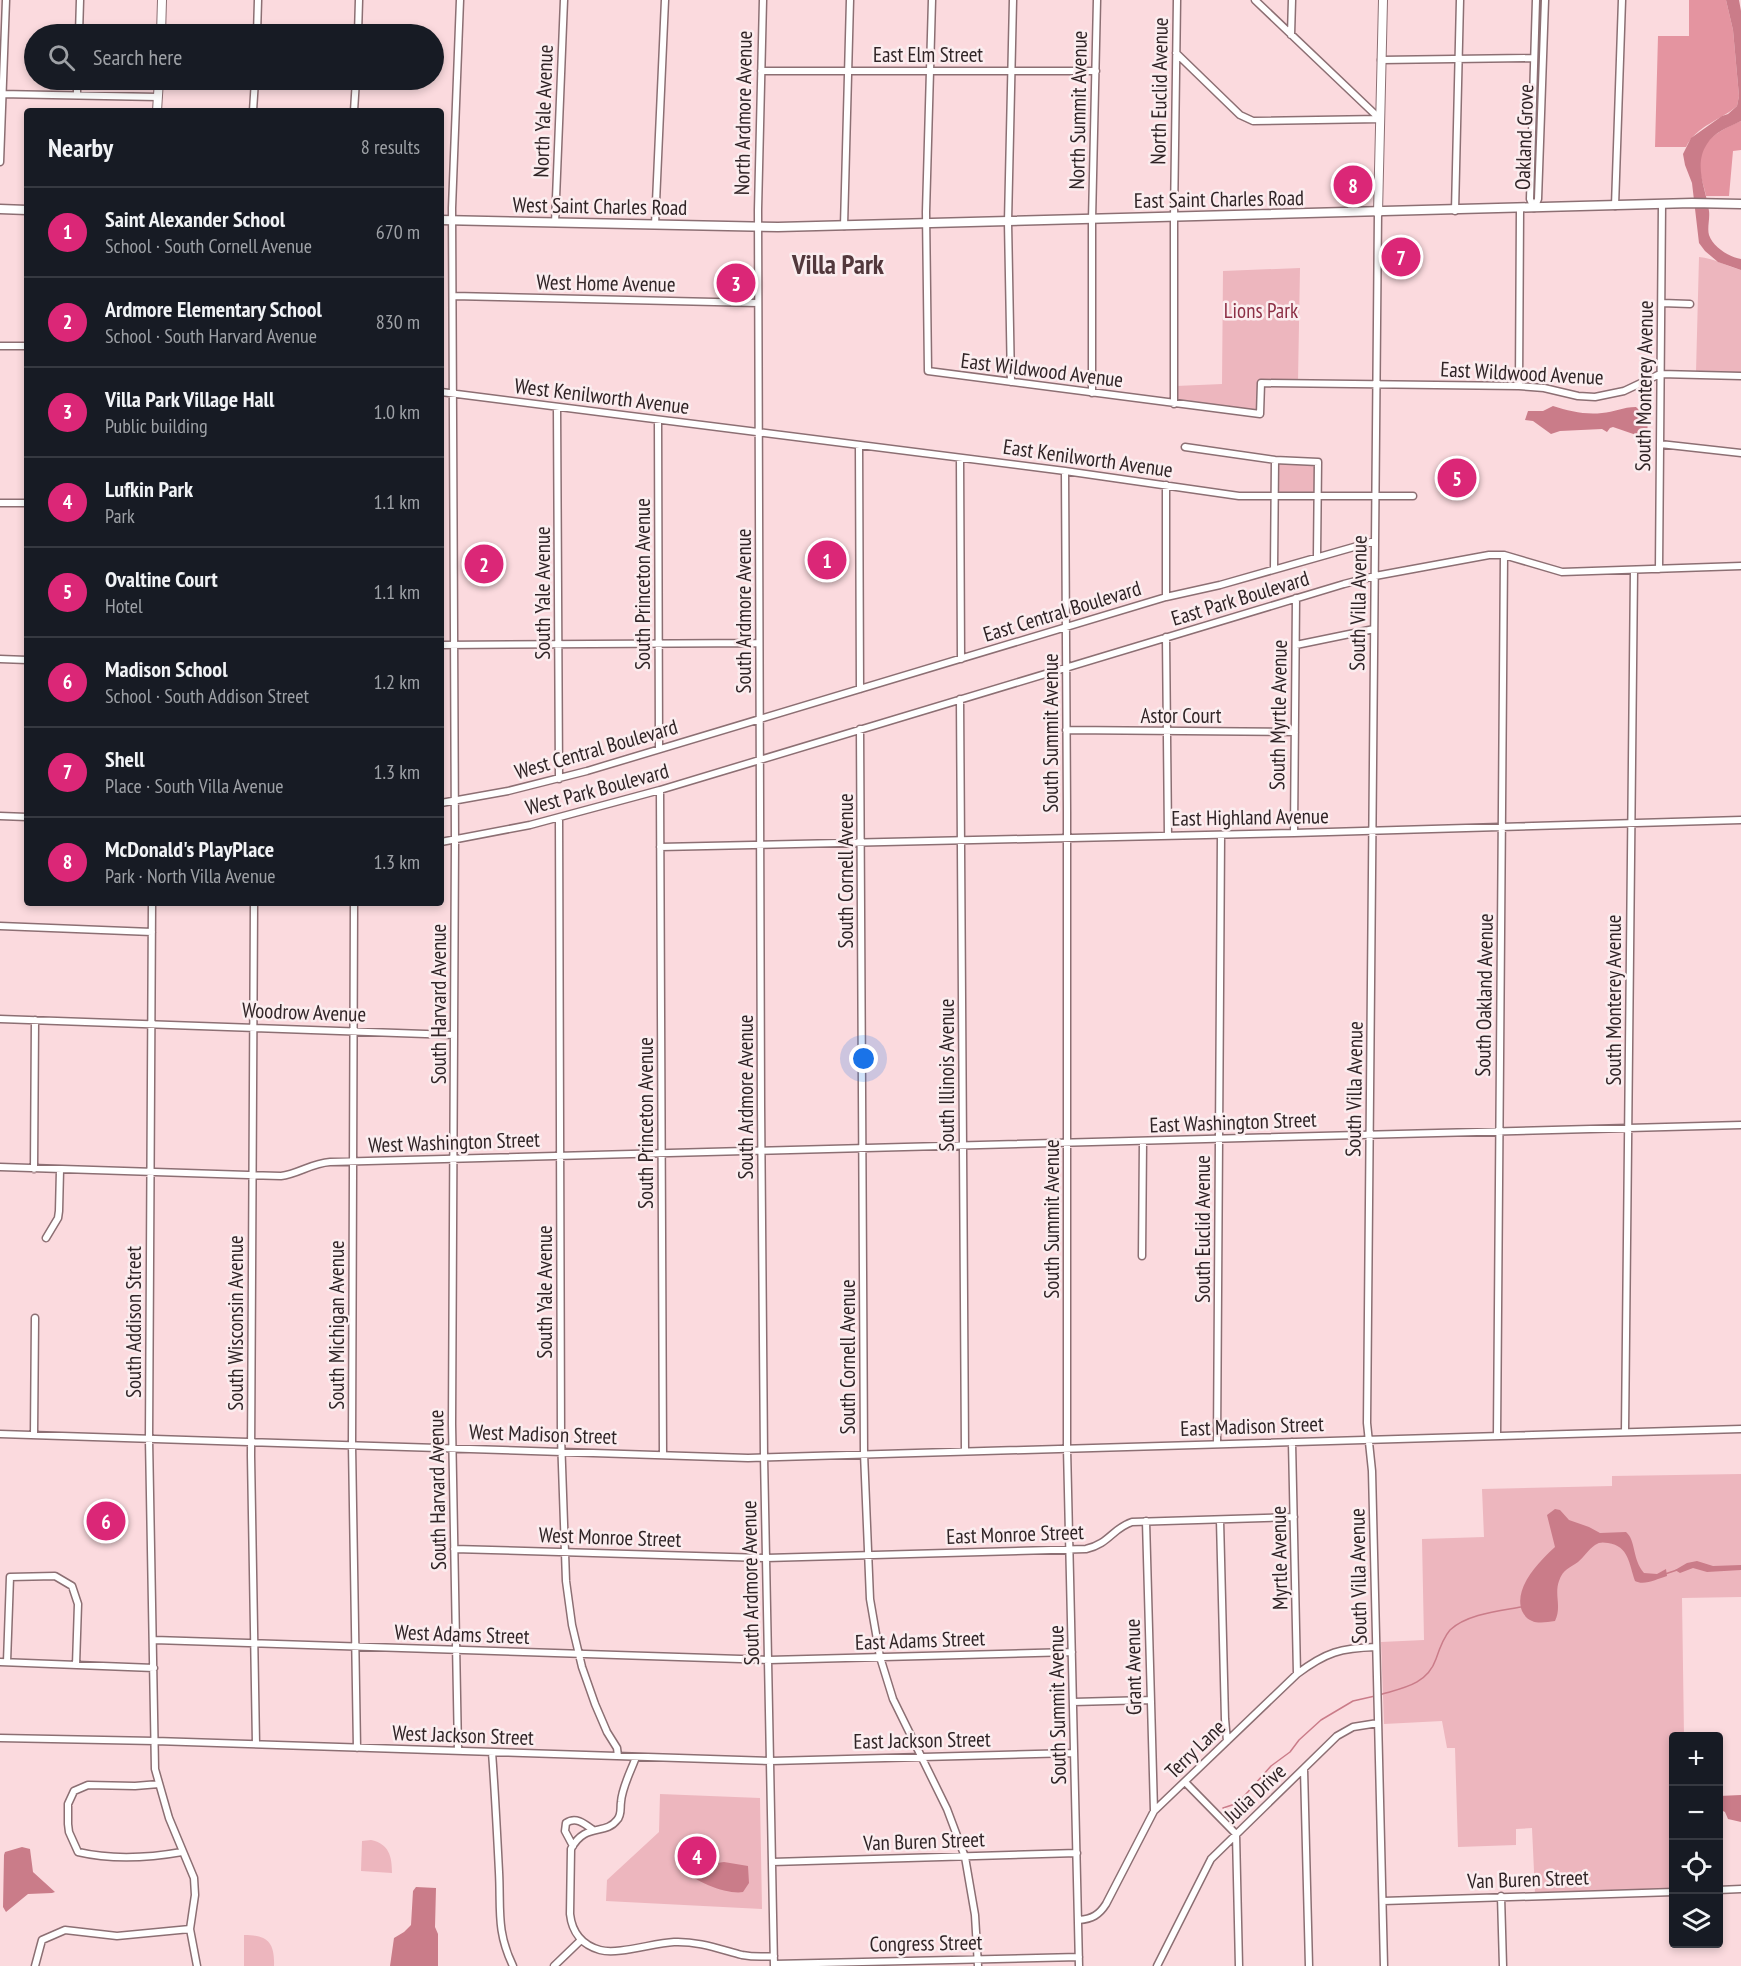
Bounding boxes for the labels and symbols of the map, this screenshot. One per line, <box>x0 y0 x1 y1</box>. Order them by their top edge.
street label: North Euclid Avenue <box>1144 17 1174 165</box>
street label: North Summit Avenue <box>1063 30 1093 190</box>
street label: North Ardmore Avenue <box>728 31 758 195</box>
street label: East Elm Street <box>873 41 983 68</box>
street label: North Yale Avenue <box>527 44 559 178</box>
street label: Oakland Grove <box>1509 84 1539 190</box>
pin: 8 <box>1334 162 1372 207</box>
street label: East Saint Charles Road <box>1134 184 1304 214</box>
street label: West Saint Charles Road <box>512 191 688 221</box>
pin: 7 <box>1382 234 1420 280</box>
district label: Villa Park <box>791 247 885 281</box>
pin: 3 <box>716 260 756 306</box>
street label: West Home Avenue <box>536 268 676 298</box>
park label: Lions Park <box>1224 297 1298 324</box>
street label: South Monterey Avenue <box>1629 300 1659 472</box>
street label: East Wildwood Avenue <box>959 347 1125 393</box>
street label: East Wildwood Avenue <box>1440 355 1604 391</box>
street label: West Kenilworth Avenue <box>513 372 691 420</box>
street label: East Kenilworth Avenue <box>1001 433 1175 483</box>
pin: 5 <box>1438 456 1476 500</box>
street label: South Princeton Avenue <box>629 498 656 670</box>
street label: South Yale Avenue <box>529 526 556 660</box>
street label: South Ardmore Avenue <box>730 528 757 694</box>
street label: South Villa Avenue <box>1343 535 1373 671</box>
pin: 1 <box>808 538 846 582</box>
pin: 2 <box>464 542 504 586</box>
street label: East Park Boulevard <box>1168 564 1312 632</box>
street label: East Central Boulevard <box>980 574 1144 648</box>
street label: South Myrtle Avenue <box>1263 640 1293 790</box>
street label: South Summit Avenue <box>1037 653 1064 813</box>
street label: Astor Court <box>1140 702 1222 729</box>
street label: West Central Boulevard <box>511 713 681 785</box>
street label: West Park Boulevard <box>522 757 672 821</box>
street label: South Cornell Avenue <box>832 793 859 949</box>
street label: East Highland Avenue <box>1171 802 1329 832</box>
street label: South Oakland Avenue <box>1469 913 1499 1077</box>
street label: South Monterey Avenue <box>1600 915 1627 1085</box>
street label: South Harvard Avenue <box>425 924 452 1084</box>
street label: Woodrow Avenue <box>241 996 367 1028</box>
street label: South Illinois Avenue <box>933 999 960 1151</box>
street label: South Ardmore Avenue <box>732 1014 759 1180</box>
street label: South Villa Avenue <box>1339 1021 1369 1157</box>
street label: South Princeton Avenue <box>632 1037 659 1209</box>
your location <box>849 1044 878 1073</box>
street label: East Washington Street <box>1149 1106 1317 1138</box>
street label: West Washington Street <box>368 1126 541 1158</box>
street label: South Summit Avenue <box>1038 1139 1065 1299</box>
street label: South Euclid Avenue <box>1189 1155 1216 1303</box>
street label: South Yale Avenue <box>531 1225 558 1359</box>
street label: South Wisconsin Avenue <box>222 1235 249 1411</box>
street label: South Michigan Avenue <box>323 1240 350 1410</box>
street label: South Addison Street <box>120 1246 147 1398</box>
street label: South Cornell Avenue <box>834 1279 861 1435</box>
street label: South Harvard Avenue <box>422 1410 452 1570</box>
street label: East Madison Street <box>1180 1410 1324 1442</box>
street label: West Madison Street <box>469 1418 618 1450</box>
pin: 6 <box>86 1498 126 1544</box>
street label: South Ardmore Avenue <box>735 1500 765 1666</box>
street label: Myrtle Avenue <box>1265 1506 1293 1610</box>
street label: South Villa Avenue <box>1343 1508 1373 1644</box>
street label: East Monroe Street <box>946 1518 1085 1550</box>
street label: West Monroe Street <box>538 1521 682 1553</box>
street label: West Adams Street <box>394 1618 530 1650</box>
street label: Grant Avenue <box>1119 1619 1147 1715</box>
street label: East Adams Street <box>854 1624 986 1656</box>
street label: South Summit Avenue <box>1042 1625 1072 1785</box>
street label: Terry Lane <box>1159 1714 1231 1784</box>
street label: West Jackson Street <box>392 1719 535 1751</box>
street label: East Jackson Street <box>853 1725 991 1755</box>
street label: Julia Drive <box>1218 1758 1292 1829</box>
street label: Van Buren Street <box>862 1825 985 1857</box>
pin: 4 <box>678 1834 716 1878</box>
street label: Van Buren Street <box>1466 1863 1589 1895</box>
street label: Congress Street <box>869 1929 983 1957</box>

